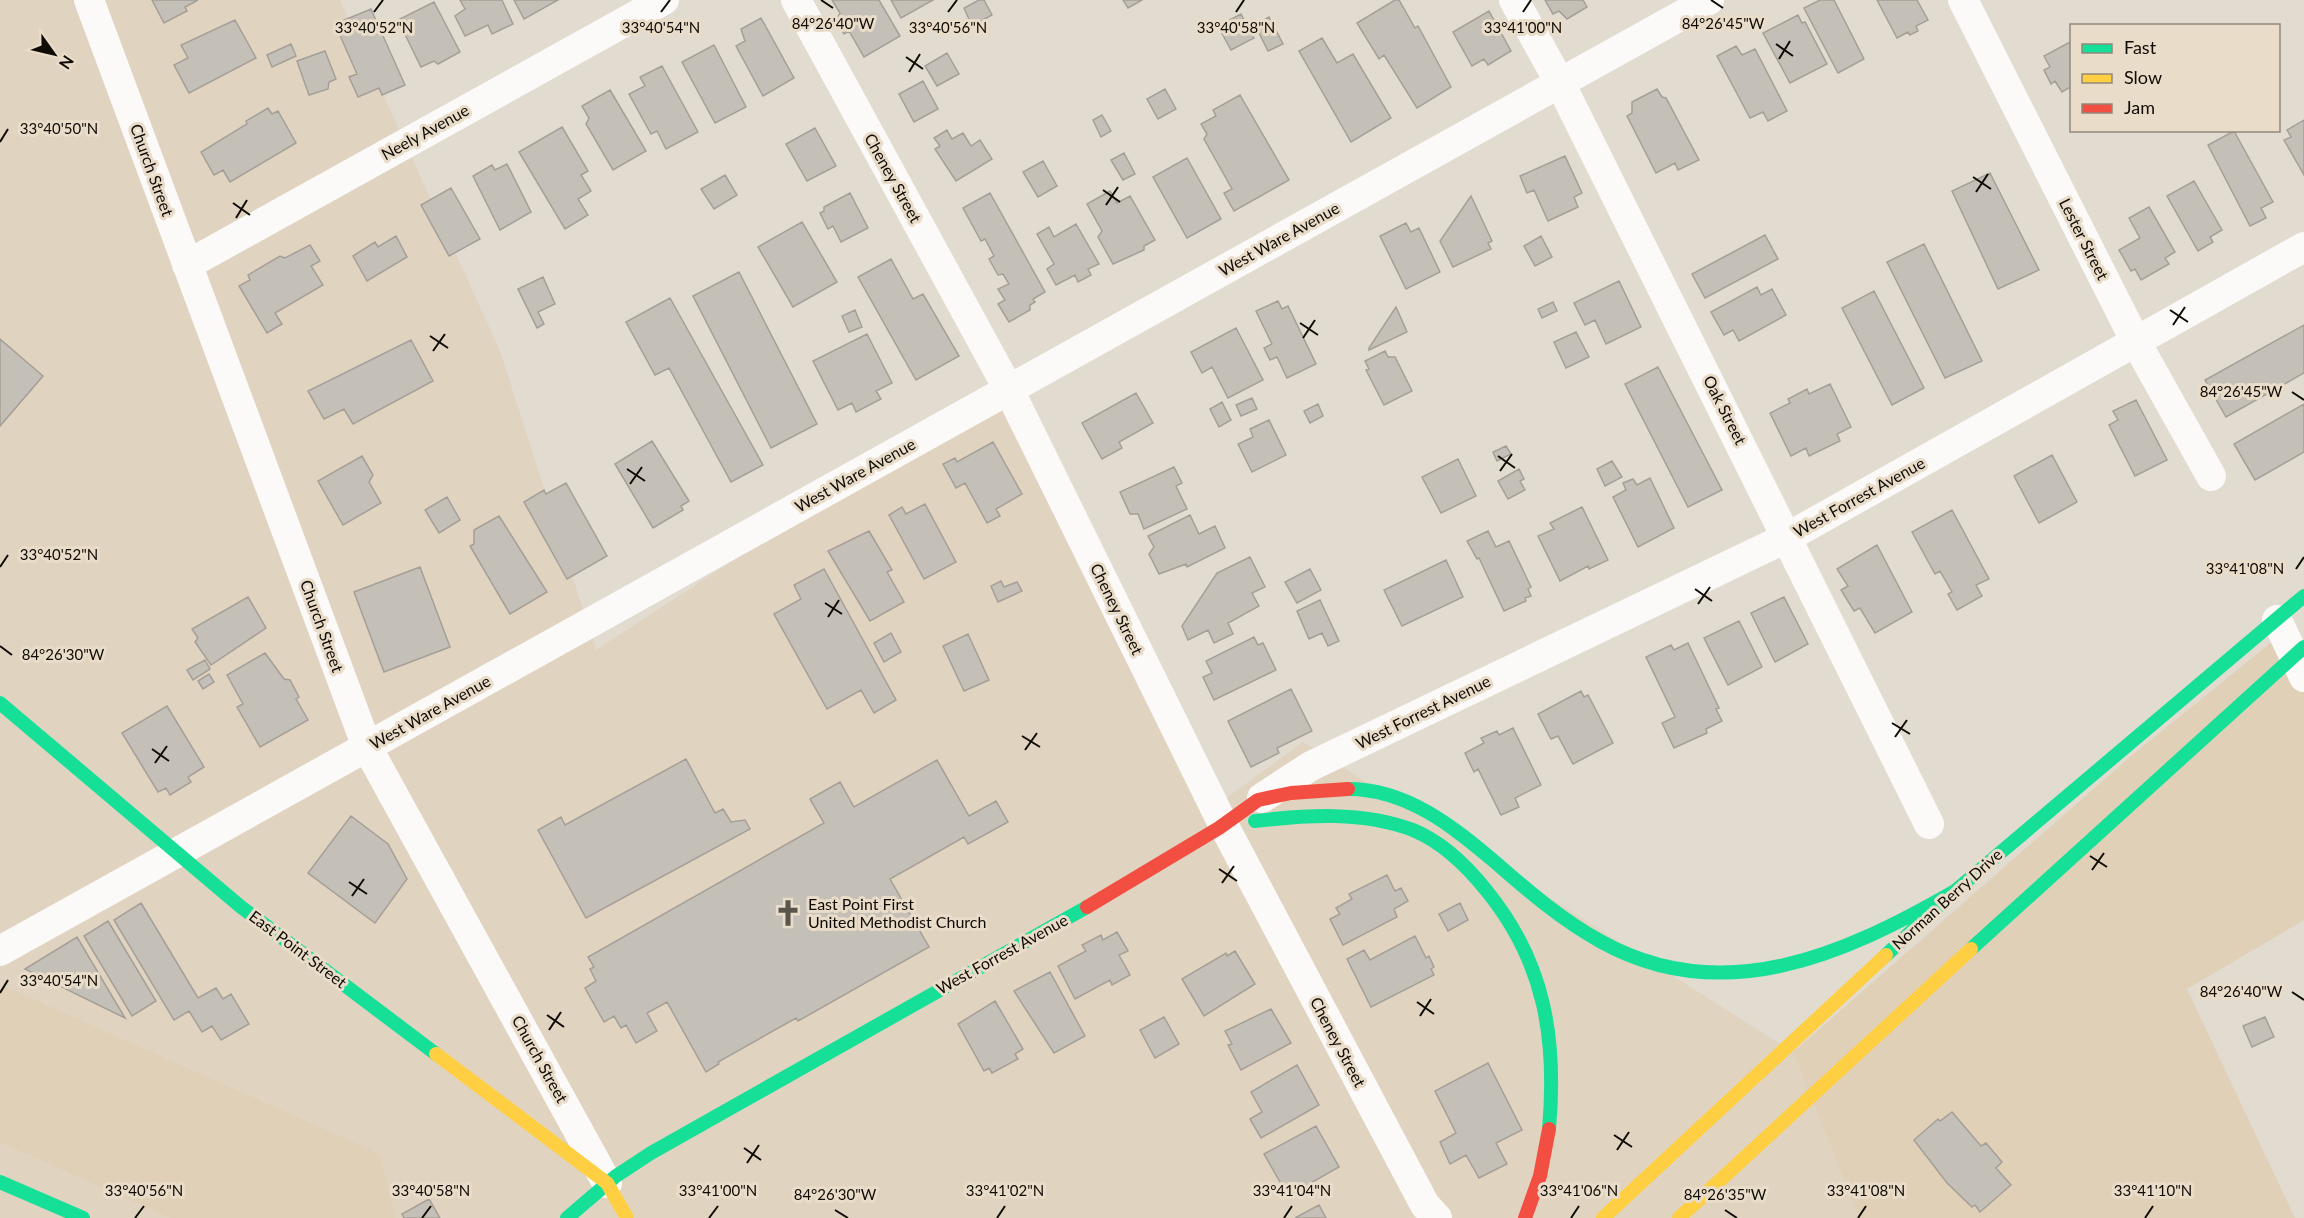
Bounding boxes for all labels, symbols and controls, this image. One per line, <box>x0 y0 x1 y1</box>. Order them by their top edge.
text: 84°26'40"W <box>792 14 875 32</box>
text: 84°26'45"W <box>1682 14 1765 32</box>
text: 33°40'52"N <box>335 18 413 36</box>
text: 33°40'54"N <box>622 18 700 36</box>
text: 33°40'56"N <box>909 18 987 36</box>
text: 33°40'58"N <box>1197 18 1275 36</box>
text: 33°41'00"N <box>1484 18 1562 36</box>
north arrow <box>24 24 84 84</box>
legend <box>2070 24 2280 132</box>
text: Fast <box>2124 36 2157 58</box>
text: N <box>56 52 78 73</box>
text: Slow <box>2124 66 2162 88</box>
text: Jam <box>2124 96 2155 118</box>
street label: Neely Avenue <box>378 100 472 163</box>
text: 33°40'50"N <box>20 119 98 137</box>
street label: Church Street <box>127 121 178 219</box>
street label: Cheney Street <box>861 130 926 226</box>
street label: Lester Street <box>2056 195 2113 283</box>
street label: West Ware Avenue <box>1215 198 1342 280</box>
street label: Oak Street <box>1700 372 1751 448</box>
text: 84°26'45"W <box>2200 382 2283 400</box>
street label: West Ware Avenue <box>791 434 918 516</box>
street label: West Forrest Avenue <box>1790 453 1928 541</box>
text: 33°40'52"N <box>20 545 98 563</box>
text: 33°41'08"N <box>2206 559 2284 577</box>
street label: Cheney Street <box>1087 560 1148 658</box>
street label: Church Street <box>297 577 348 675</box>
text: 84°26'30"W <box>22 645 105 663</box>
street label: West Ware Avenue <box>366 671 493 753</box>
street label: West Forrest Avenue <box>1352 671 1493 752</box>
street label: Norman Berry Drive <box>1888 844 2006 953</box>
place label: East Point First United Methodist Church <box>808 894 986 931</box>
church icon: East Point First United Methodist Church <box>773 898 803 928</box>
street label: East Point Street <box>246 906 351 991</box>
street label: West Forrest Avenue <box>933 910 1071 998</box>
text: 33°40'54"N <box>20 971 98 989</box>
text: 84°26'40"W <box>2200 982 2283 1000</box>
street label: Cheney Street <box>1307 993 1370 1090</box>
street label: Church Street <box>509 1012 572 1106</box>
text: 33°40'56"N <box>105 1181 183 1199</box>
text: 33°40'58"N <box>392 1181 470 1199</box>
text: 33°41'00"N <box>679 1181 757 1199</box>
text: 33°41'02"N <box>966 1181 1044 1199</box>
text: 33°41'04"N <box>1253 1181 1331 1199</box>
text: 33°41'06"N <box>1540 1181 1618 1199</box>
text: 33°41'08"N <box>1827 1181 1905 1199</box>
text: 33°41'10"N <box>2114 1181 2192 1199</box>
text: 84°26'30"W <box>794 1185 877 1203</box>
text: 84°26'35"W <box>1684 1185 1767 1203</box>

